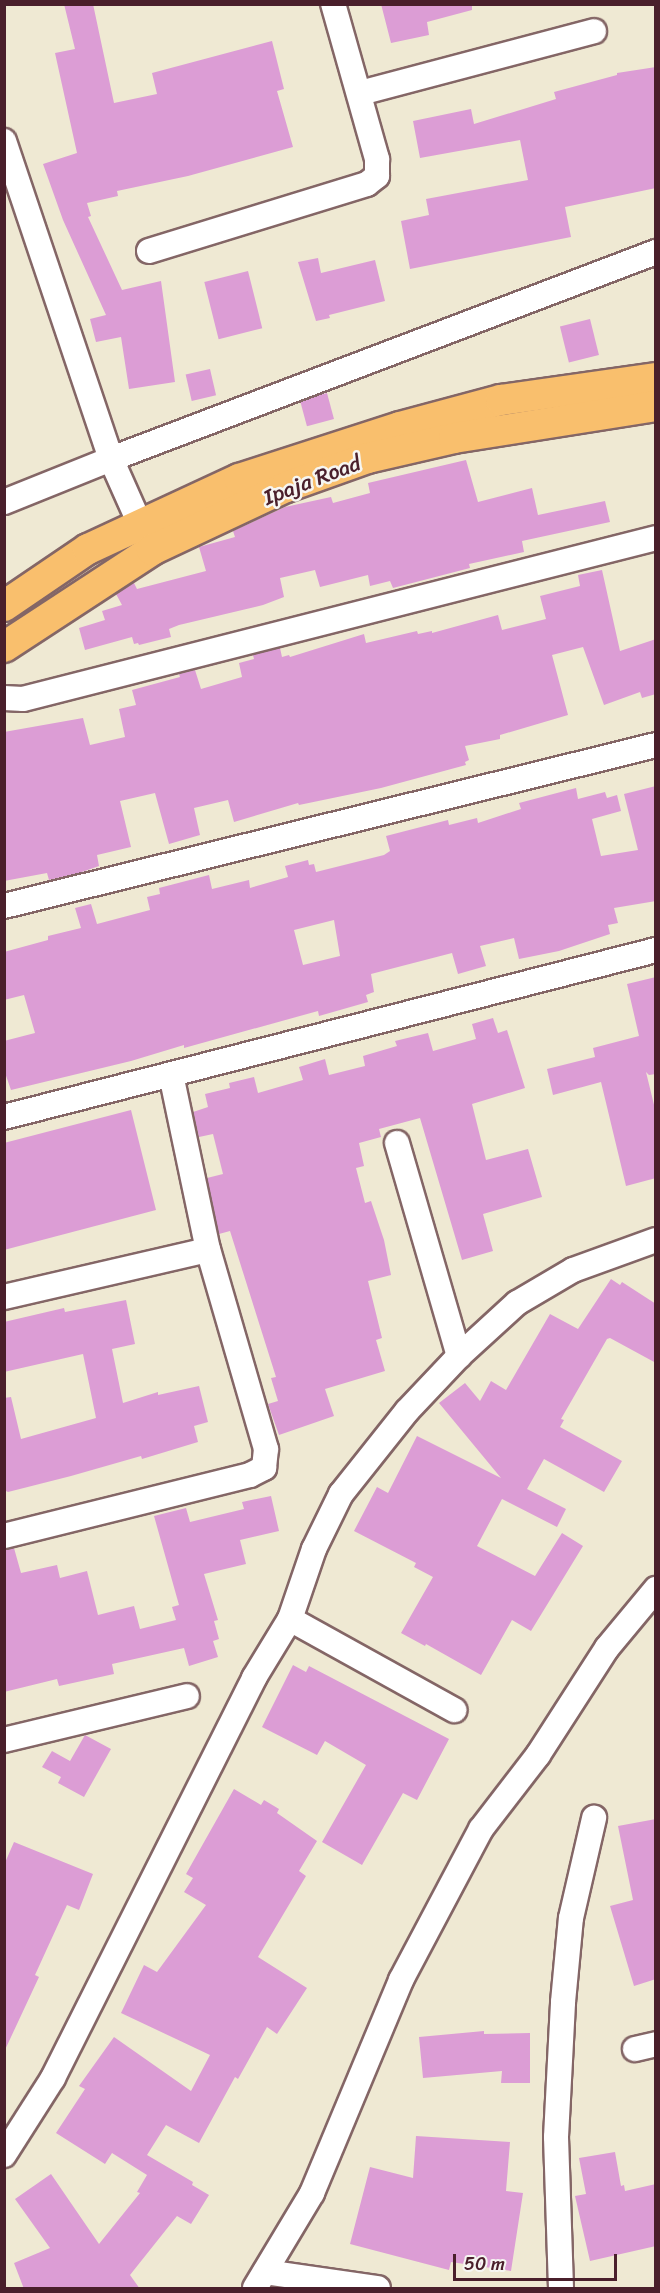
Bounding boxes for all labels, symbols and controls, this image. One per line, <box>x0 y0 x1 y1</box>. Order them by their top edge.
street label: Ipaja Road <box>259 449 365 511</box>
scale bar <box>456 2242 620 2280</box>
text: 50 m <box>464 2248 505 2280</box>

